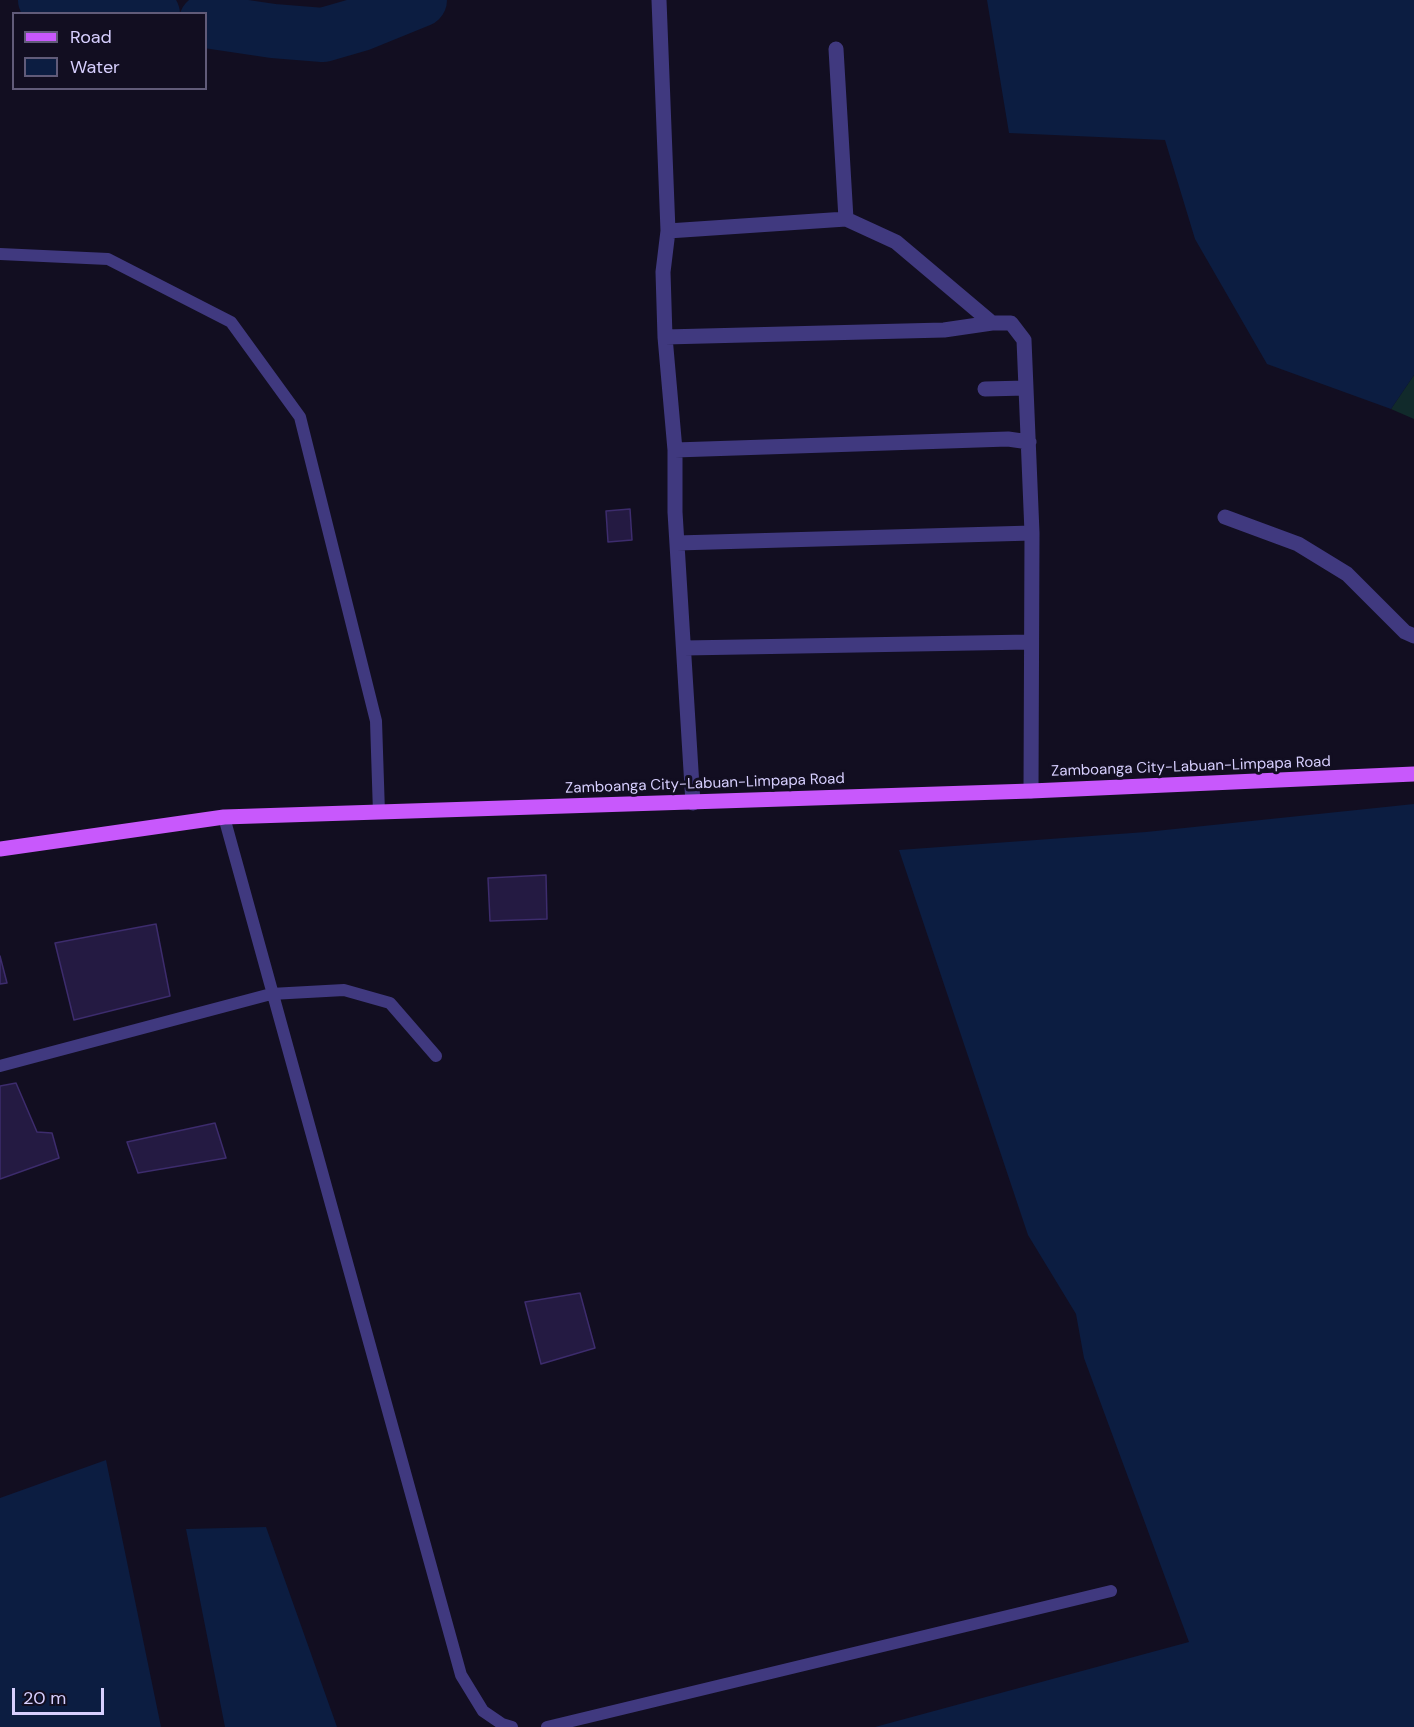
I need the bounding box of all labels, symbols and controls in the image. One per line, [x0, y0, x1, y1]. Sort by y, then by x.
legend [12, 12, 207, 90]
text: Road [70, 25, 112, 49]
text: Water [70, 55, 120, 79]
street label: Zamboanga City-Labuan-Limpapa Road [1051, 753, 1331, 781]
street label: Zamboanga City-Labuan-Limpapa Road [565, 770, 845, 798]
scale bar [15, 1676, 106, 1714]
text: 20 m [23, 1686, 66, 1710]

